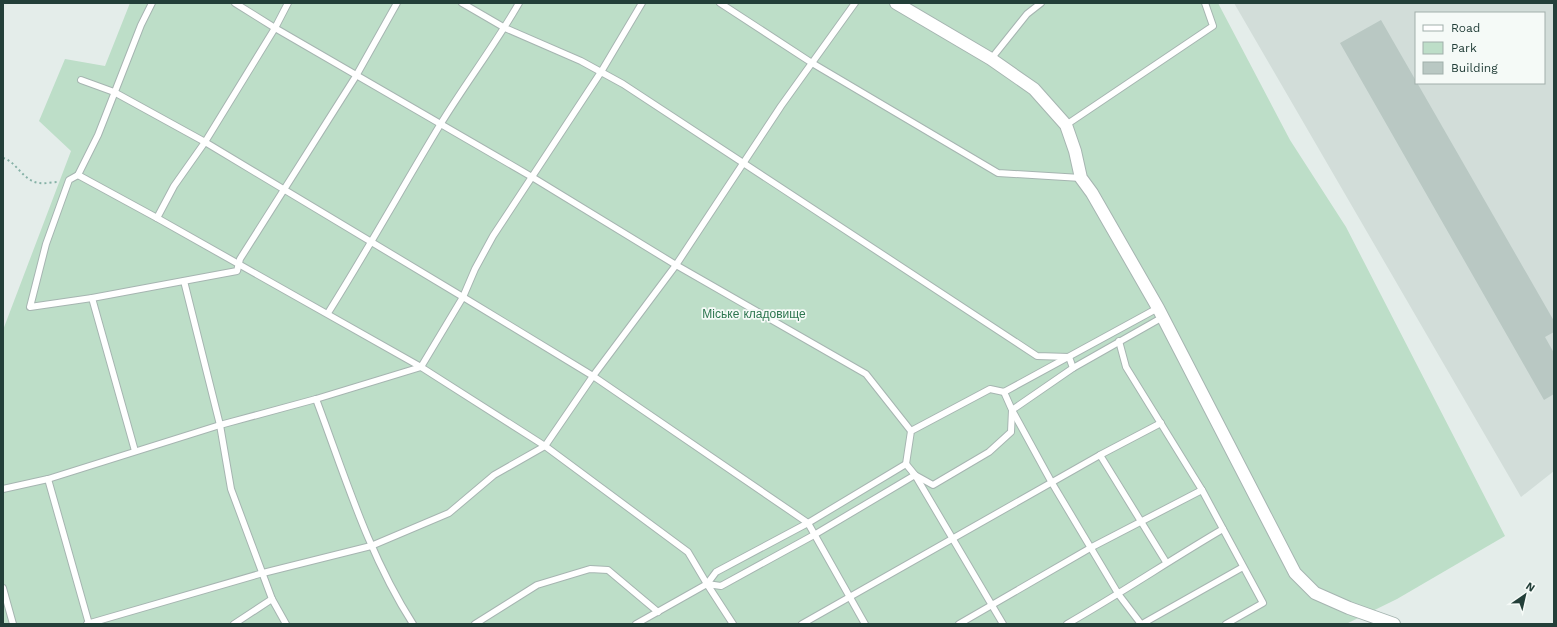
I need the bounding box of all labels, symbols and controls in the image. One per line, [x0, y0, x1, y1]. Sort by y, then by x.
legend [1415, 12, 1545, 84]
text: Road [1451, 21, 1480, 35]
text: Park [1451, 41, 1477, 55]
text: Building [1451, 61, 1498, 75]
park label: Міське кладовище [702, 307, 806, 321]
north arrow [1505, 575, 1545, 615]
text: N [1523, 579, 1537, 595]

